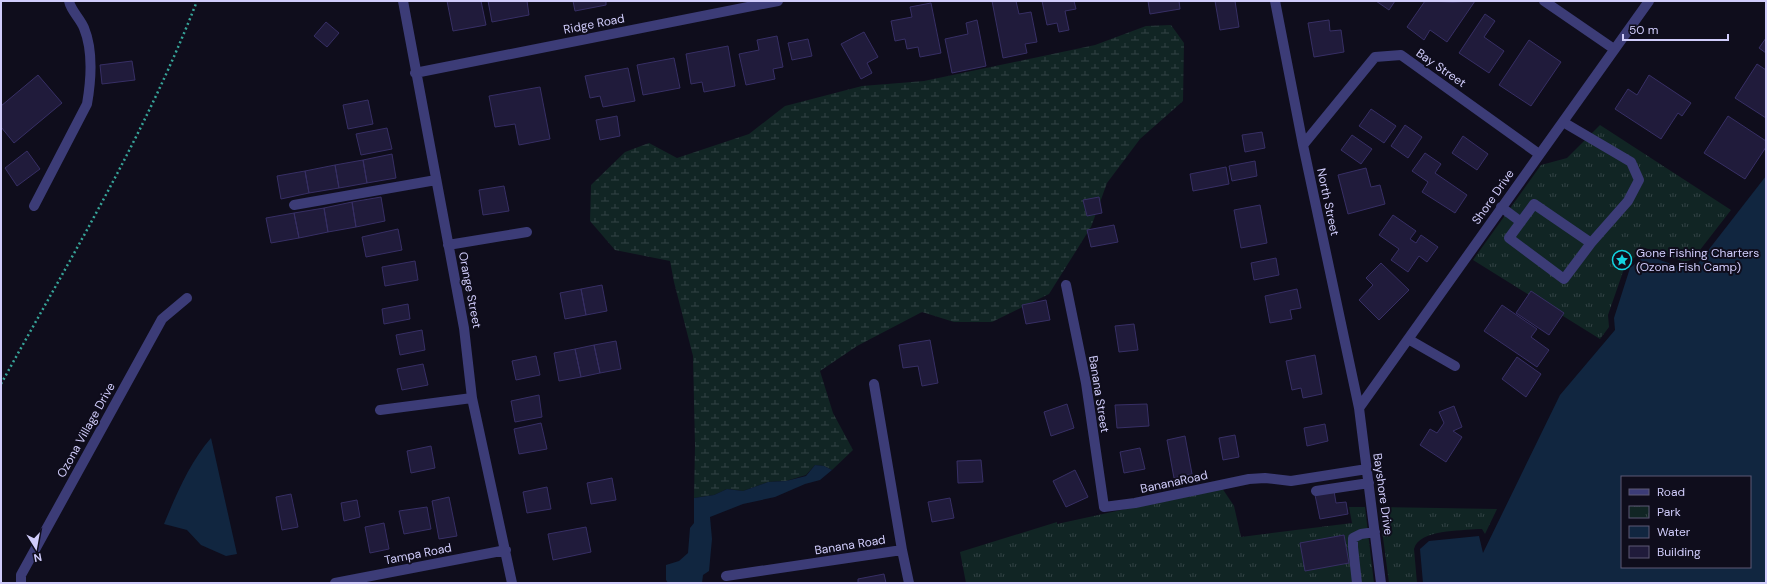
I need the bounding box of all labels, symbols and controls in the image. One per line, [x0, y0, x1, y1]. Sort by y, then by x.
street label: Ridge Road [562, 10, 626, 38]
scale bar [1623, 16, 1728, 42]
text: 50 m [1629, 22, 1658, 38]
street label: Bay Street [1413, 45, 1469, 91]
street label: Shore Drive [1468, 166, 1518, 228]
street label: North Street [1313, 167, 1343, 238]
place label: Gone Fishing Charters (Ozona Fish Camp) [1636, 245, 1759, 275]
place icon: Gone Fishing Charters (Ozona Fish Camp) [1611, 249, 1633, 271]
street label: Orange Street [455, 250, 485, 330]
street label: Banana Street [1085, 354, 1113, 434]
street label: Ozona Village Drive [53, 380, 119, 480]
street label: Bayshore Drive [1369, 452, 1397, 536]
street label: BananaRoad [1139, 467, 1209, 497]
legend [1621, 476, 1751, 568]
text: Road [1657, 484, 1685, 500]
text: Park [1657, 504, 1681, 520]
text: Water [1657, 524, 1691, 540]
north arrow [16, 528, 56, 568]
street label: Banana Road [813, 531, 887, 559]
street label: Tampa Road [383, 540, 453, 568]
text: Building [1657, 544, 1701, 560]
text: N [33, 550, 43, 565]

